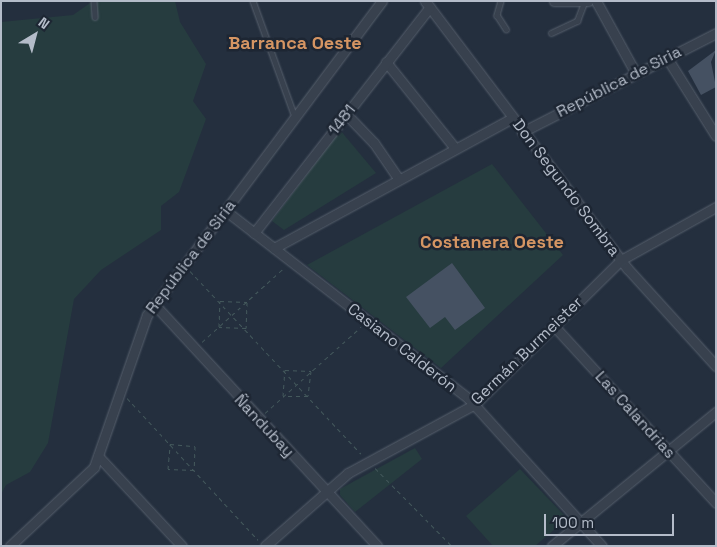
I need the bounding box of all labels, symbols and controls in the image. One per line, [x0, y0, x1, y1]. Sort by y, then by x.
north arrow [10, 10, 60, 60]
text: N [35, 13, 53, 33]
district label: Barranca Oeste [228, 32, 362, 54]
street label: República de Siria [553, 42, 685, 122]
street label: 1481 [324, 101, 360, 139]
street label: Don Segundo Sombra [508, 116, 624, 260]
street label: República de Siria [142, 196, 240, 318]
district label: Costanera Oeste [420, 231, 564, 253]
street label: Germán Burmeister [467, 293, 587, 409]
street label: Casiano Calderón [344, 299, 460, 397]
street label: Las Calandrias [591, 367, 679, 463]
street label: Ñandubay [230, 391, 298, 461]
scale bar [547, 504, 677, 536]
text: 100 m [552, 513, 594, 532]

